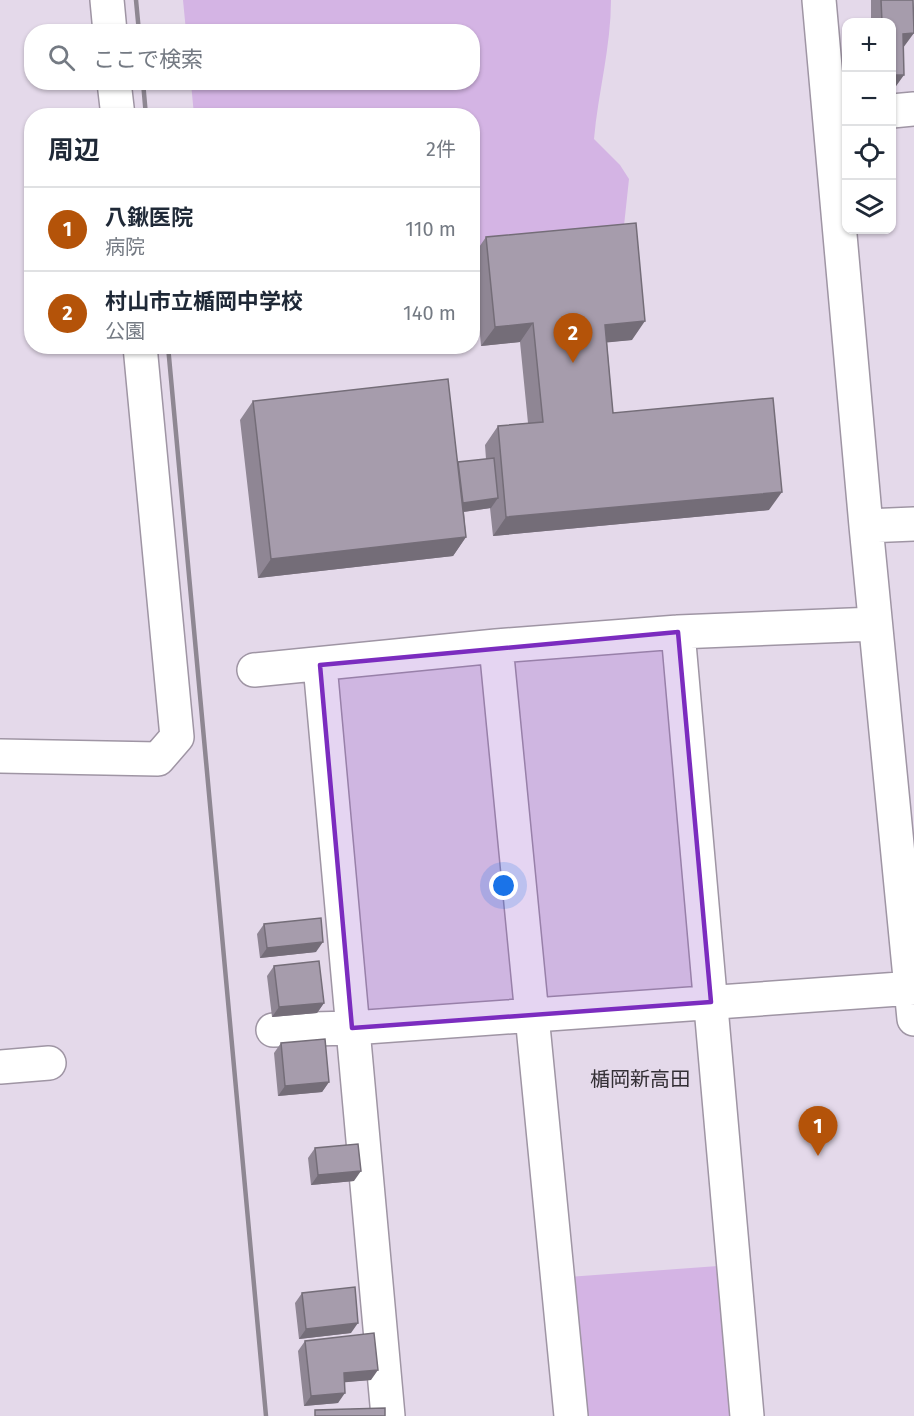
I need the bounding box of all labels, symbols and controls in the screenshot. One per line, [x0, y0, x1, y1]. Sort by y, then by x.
map controls [842, 18, 896, 234]
button: + [842, 18, 896, 72]
search box [24, 24, 480, 90]
icon: search [45, 41, 78, 74]
text: ここで検索 [93, 46, 203, 73]
button: − [842, 72, 896, 126]
button: locate [842, 126, 896, 180]
text: 周辺 [48, 135, 100, 166]
text: 2件 [426, 137, 456, 161]
button: layers [842, 180, 896, 234]
text: 八鍬医院 [105, 204, 193, 231]
text: 1 [63, 217, 72, 241]
text: 110 m [405, 217, 456, 241]
text: 病院 [105, 235, 145, 259]
text: 村山市立楯岡中学校 [105, 288, 303, 315]
text: 2 [62, 301, 73, 325]
text: 140 m [403, 301, 456, 325]
pin: 2 [554, 314, 592, 363]
text: 公園 [105, 319, 145, 343]
your location [489, 871, 518, 900]
district label: 楯岡新高田 [590, 1067, 690, 1091]
pin: 1 [798, 1106, 838, 1156]

